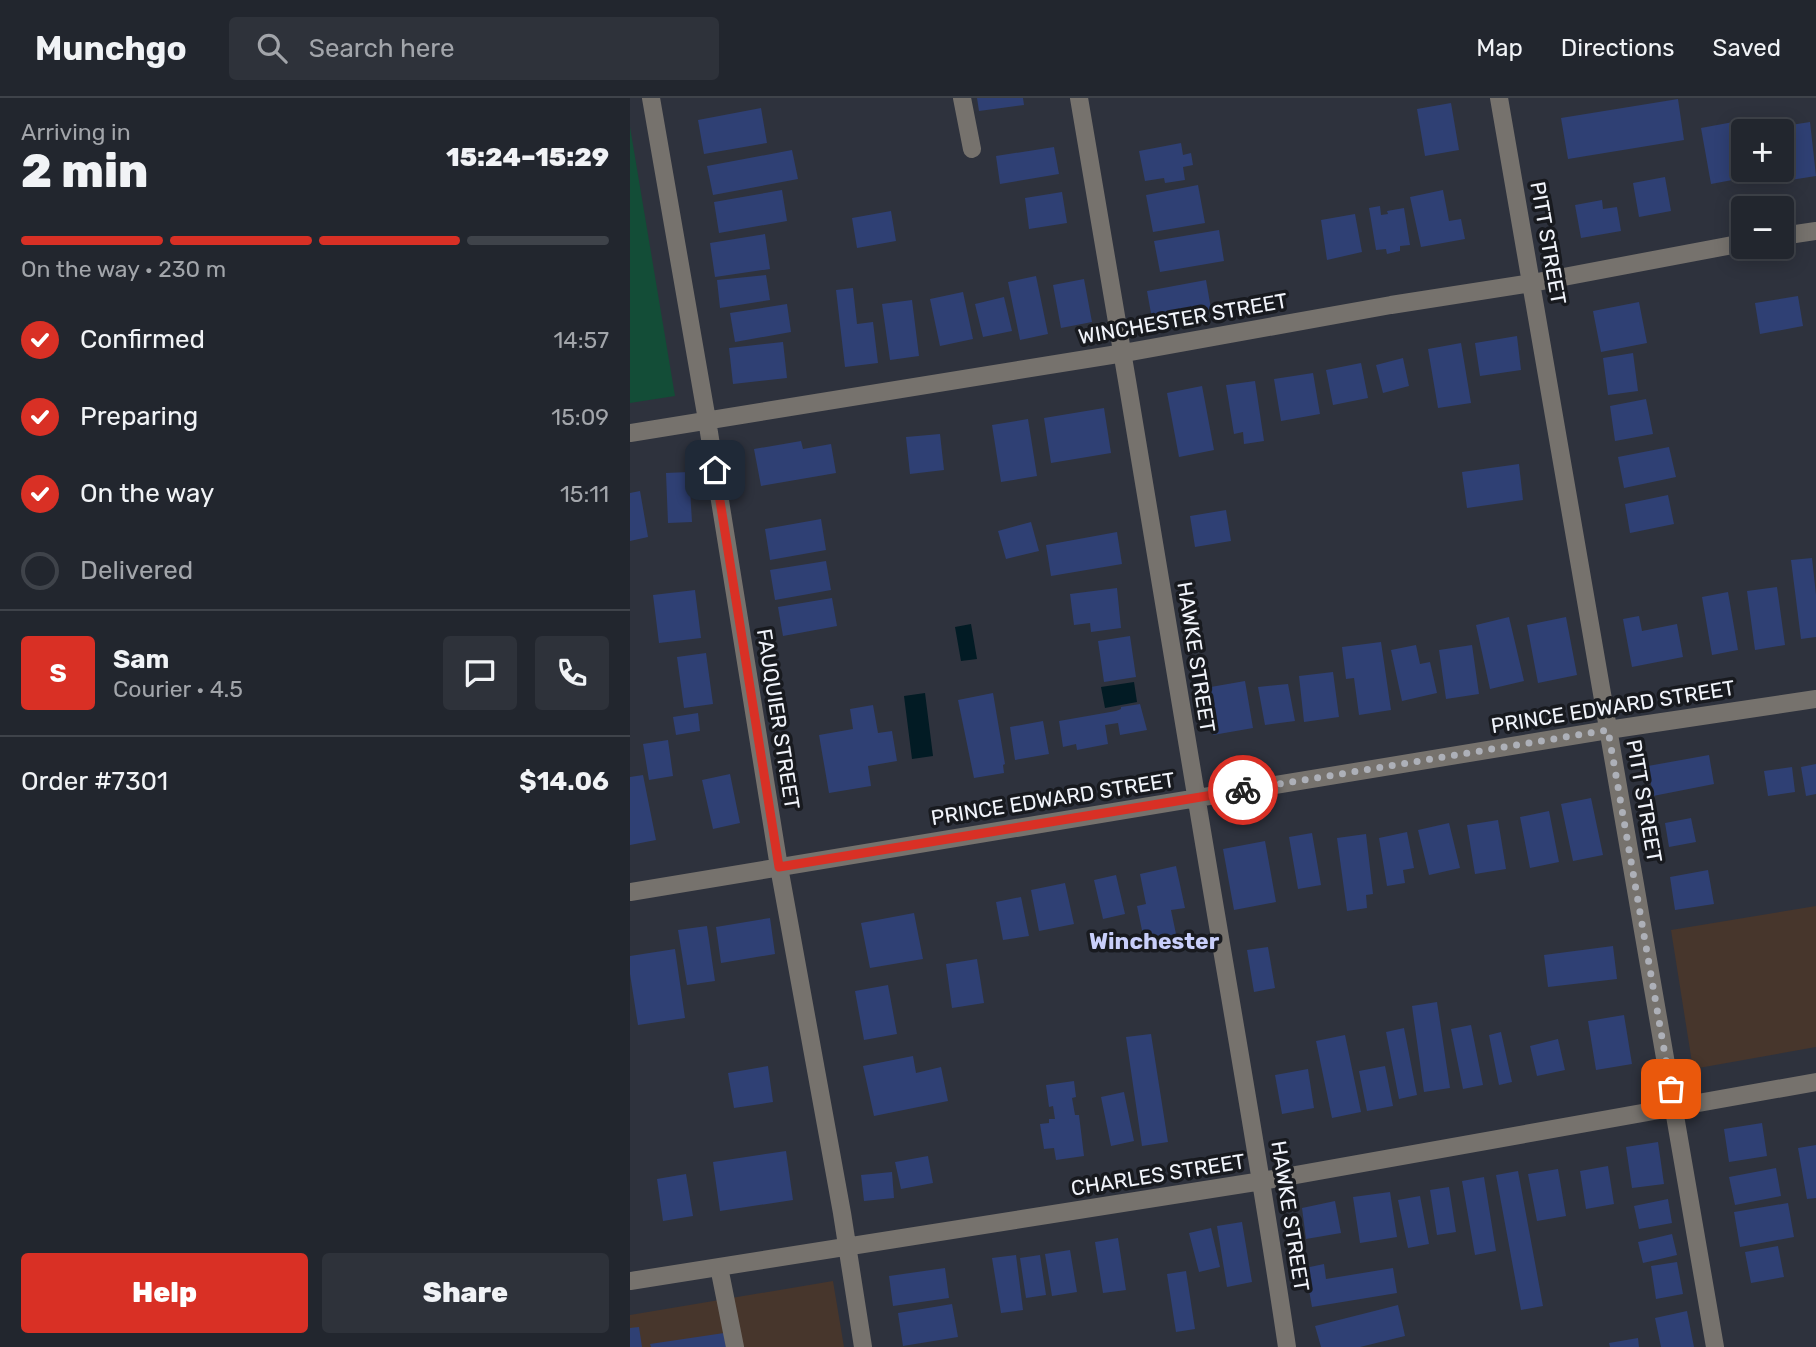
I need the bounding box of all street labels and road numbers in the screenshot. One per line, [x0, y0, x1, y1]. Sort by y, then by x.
street label: PITT STREET [1525, 179, 1572, 306]
street label: WINCHESTER STREET [1076, 288, 1289, 349]
street label: HAWKE STREET [1172, 580, 1221, 734]
street label: FAUQUIER STREET [752, 627, 805, 811]
street label: PRINCE EDWARD STREET [1489, 675, 1737, 738]
street label: PITT STREET [1621, 737, 1668, 864]
street label: PRINCE EDWARD STREET [929, 767, 1177, 830]
street label: HAWKE STREET [1266, 1139, 1315, 1293]
street label: CHARLES STREET [1069, 1148, 1247, 1201]

